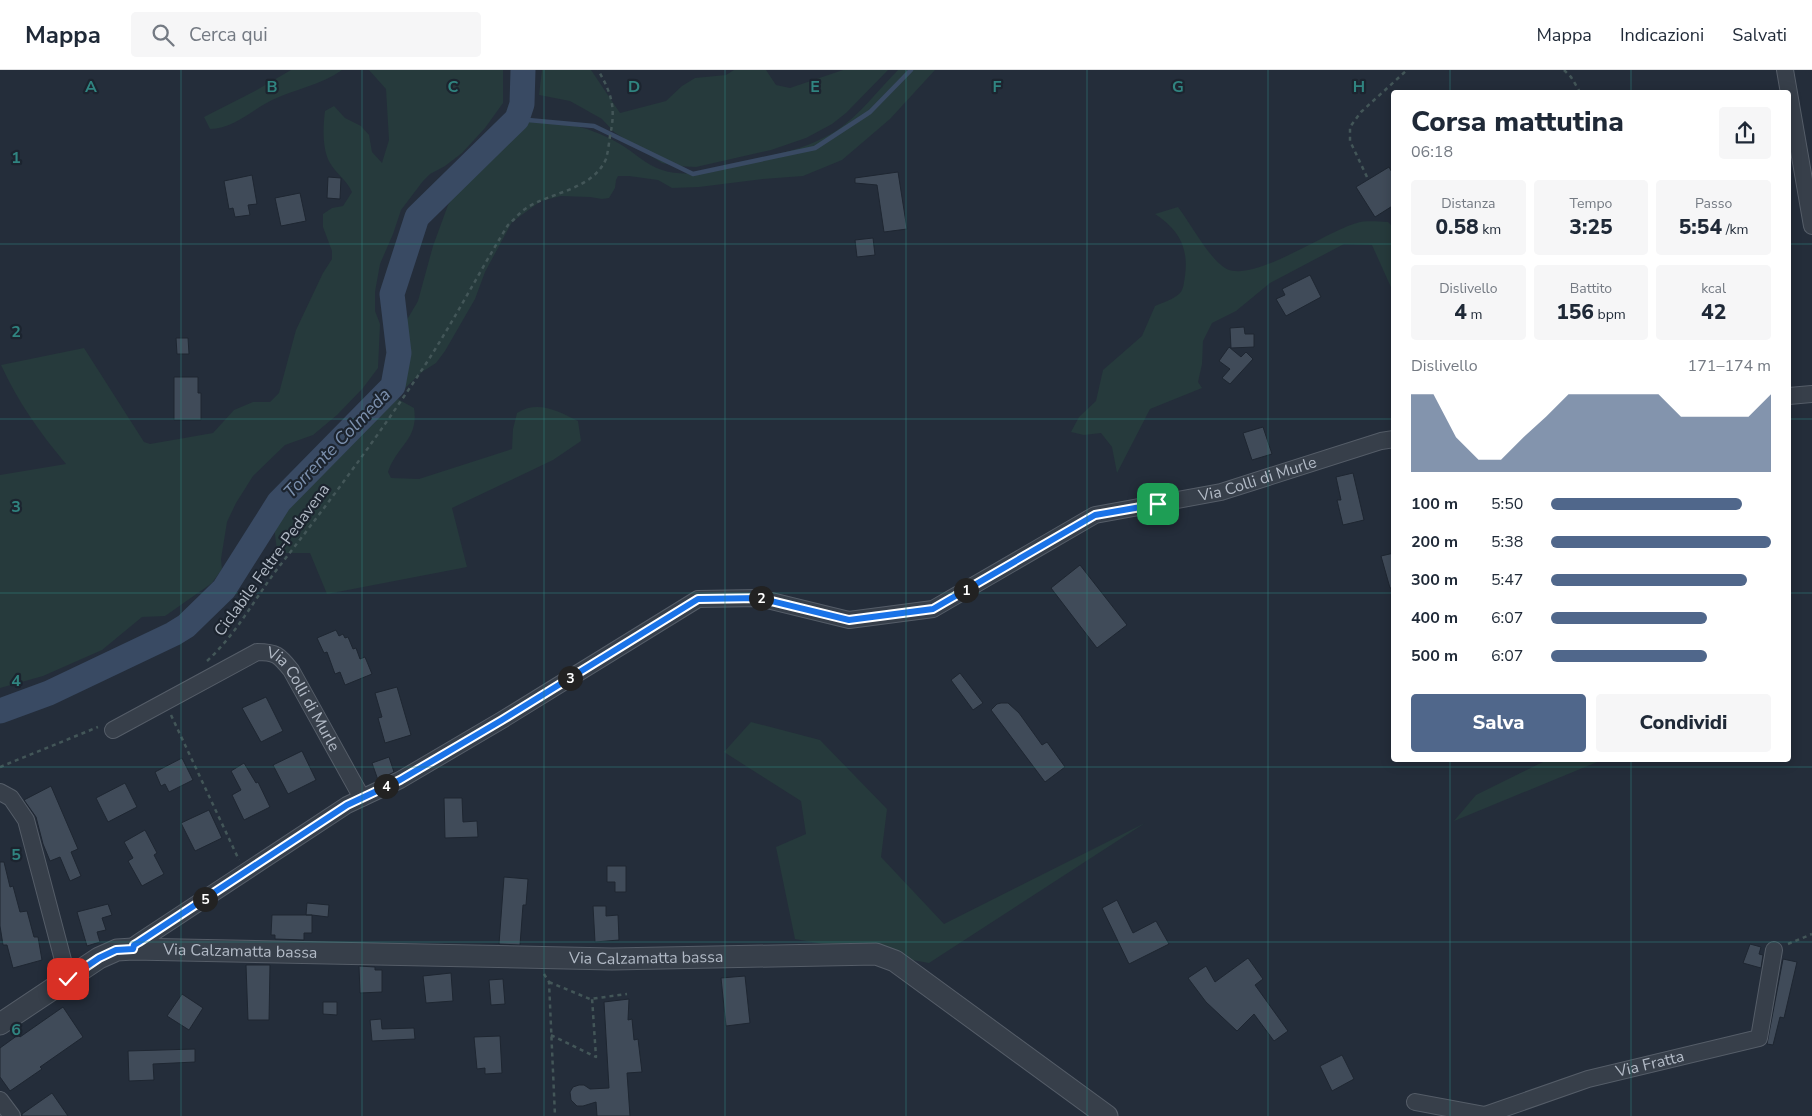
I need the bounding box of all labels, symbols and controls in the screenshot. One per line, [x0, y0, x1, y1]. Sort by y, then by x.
search box [131, 12, 481, 57]
text: Mappa [25, 19, 101, 51]
icon: search [149, 21, 177, 49]
text: Cerca qui [189, 22, 268, 48]
text: Mappa [1536, 23, 1592, 47]
text: Indicazioni [1620, 23, 1704, 47]
text: Salvati [1732, 23, 1787, 47]
text: A [85, 76, 97, 98]
text: B [266, 76, 278, 98]
text: C [448, 76, 459, 98]
text: D [628, 76, 640, 98]
text: E [810, 76, 820, 98]
text: F [993, 76, 1002, 98]
text: G [1172, 76, 1184, 98]
text: H [1353, 76, 1365, 98]
text: Corsa mattutina [1411, 103, 1624, 141]
button: share [1719, 107, 1771, 159]
text: 06:18 [1411, 141, 1453, 163]
text: 1 [11, 147, 21, 169]
text: Distanza [1441, 194, 1496, 213]
text: Tempo [1570, 194, 1612, 213]
text: Passo [1695, 194, 1732, 213]
text: 0.58 [1435, 213, 1479, 241]
text: 3:25 [1569, 213, 1613, 241]
text: 5:54 [1679, 213, 1722, 241]
text: km [1479, 220, 1501, 239]
text: /km [1722, 220, 1749, 239]
text: Dislivello [1439, 279, 1497, 298]
text: Battito [1570, 279, 1612, 298]
text: kcal [1701, 279, 1726, 298]
text: 4 [1454, 298, 1467, 326]
text: 156 [1556, 298, 1594, 326]
text: 42 [1701, 298, 1726, 326]
text: m [1467, 305, 1482, 324]
text: bpm [1594, 305, 1626, 324]
text: 2 [11, 321, 21, 343]
text: Dislivello [1411, 355, 1478, 377]
text: 171–174 m [1688, 355, 1771, 377]
water label: Torrente Colmeda [278, 383, 396, 503]
street label: Via Colli di Murle [1196, 451, 1319, 507]
street label: Ciclabile Feltre-Pedavena [209, 479, 335, 641]
pin [1137, 483, 1179, 525]
icon: arrive [1144, 490, 1172, 518]
text: 100 m [1411, 493, 1458, 515]
text: 5:50 [1491, 493, 1523, 515]
text: 3 [11, 496, 21, 518]
text: 200 m [1411, 531, 1458, 553]
text: 5:38 [1491, 531, 1523, 553]
text: 300 m [1411, 569, 1458, 591]
text: 5:47 [1491, 569, 1523, 591]
pin: 1 [954, 578, 978, 602]
text: 1 [962, 581, 971, 600]
pin: 2 [748, 586, 774, 610]
text: 2 [757, 589, 766, 608]
text: 400 m [1411, 607, 1458, 629]
text: 6:07 [1491, 607, 1523, 629]
street label: Via Colli di Murle [263, 641, 345, 756]
text: 500 m [1411, 645, 1458, 667]
text: 6:07 [1491, 645, 1523, 667]
pin: 3 [558, 666, 582, 690]
text: 3 [566, 669, 575, 688]
text: 4 [11, 670, 21, 692]
button: Salva [1411, 694, 1586, 752]
button: Condividi [1596, 694, 1771, 752]
pin: 4 [374, 774, 398, 798]
text: 4 [382, 777, 391, 796]
text: 5 [11, 844, 21, 866]
pin: 5 [192, 886, 218, 912]
text: 5 [201, 890, 210, 909]
street label: Via Calzamatta bassa [162, 939, 318, 964]
street label: Via Calzamatta bassa [568, 946, 724, 970]
pin [47, 958, 89, 1000]
icon: check [54, 965, 82, 993]
text: 6 [11, 1019, 21, 1041]
street label: Via Fratta [1613, 1045, 1686, 1083]

